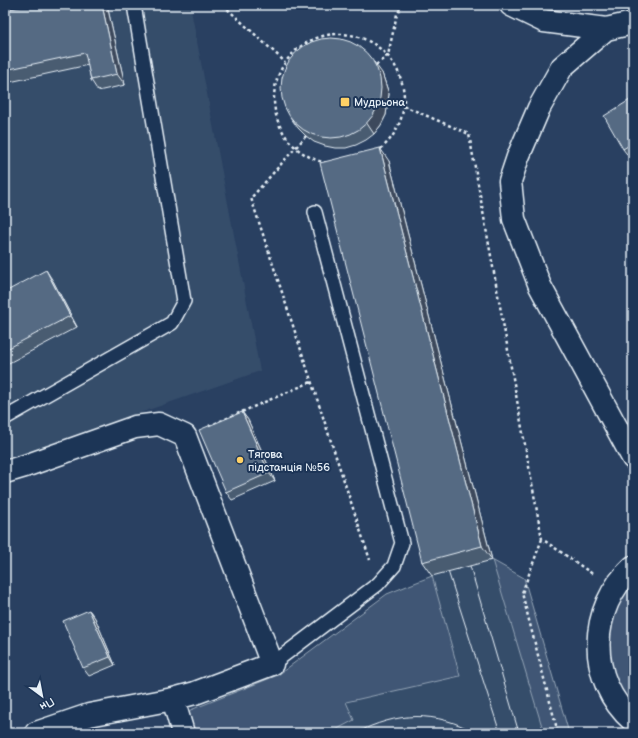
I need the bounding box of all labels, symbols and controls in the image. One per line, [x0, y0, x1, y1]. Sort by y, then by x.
marker: Мудрьона [339, 96, 351, 108]
place label: Мудрьона [354, 96, 406, 109]
place label: Тягова підстанція №56 [248, 448, 330, 474]
marker: Тягова підстанція №56 [235, 455, 245, 465]
north arrow [22, 676, 62, 716]
text: Пн [37, 695, 57, 713]

